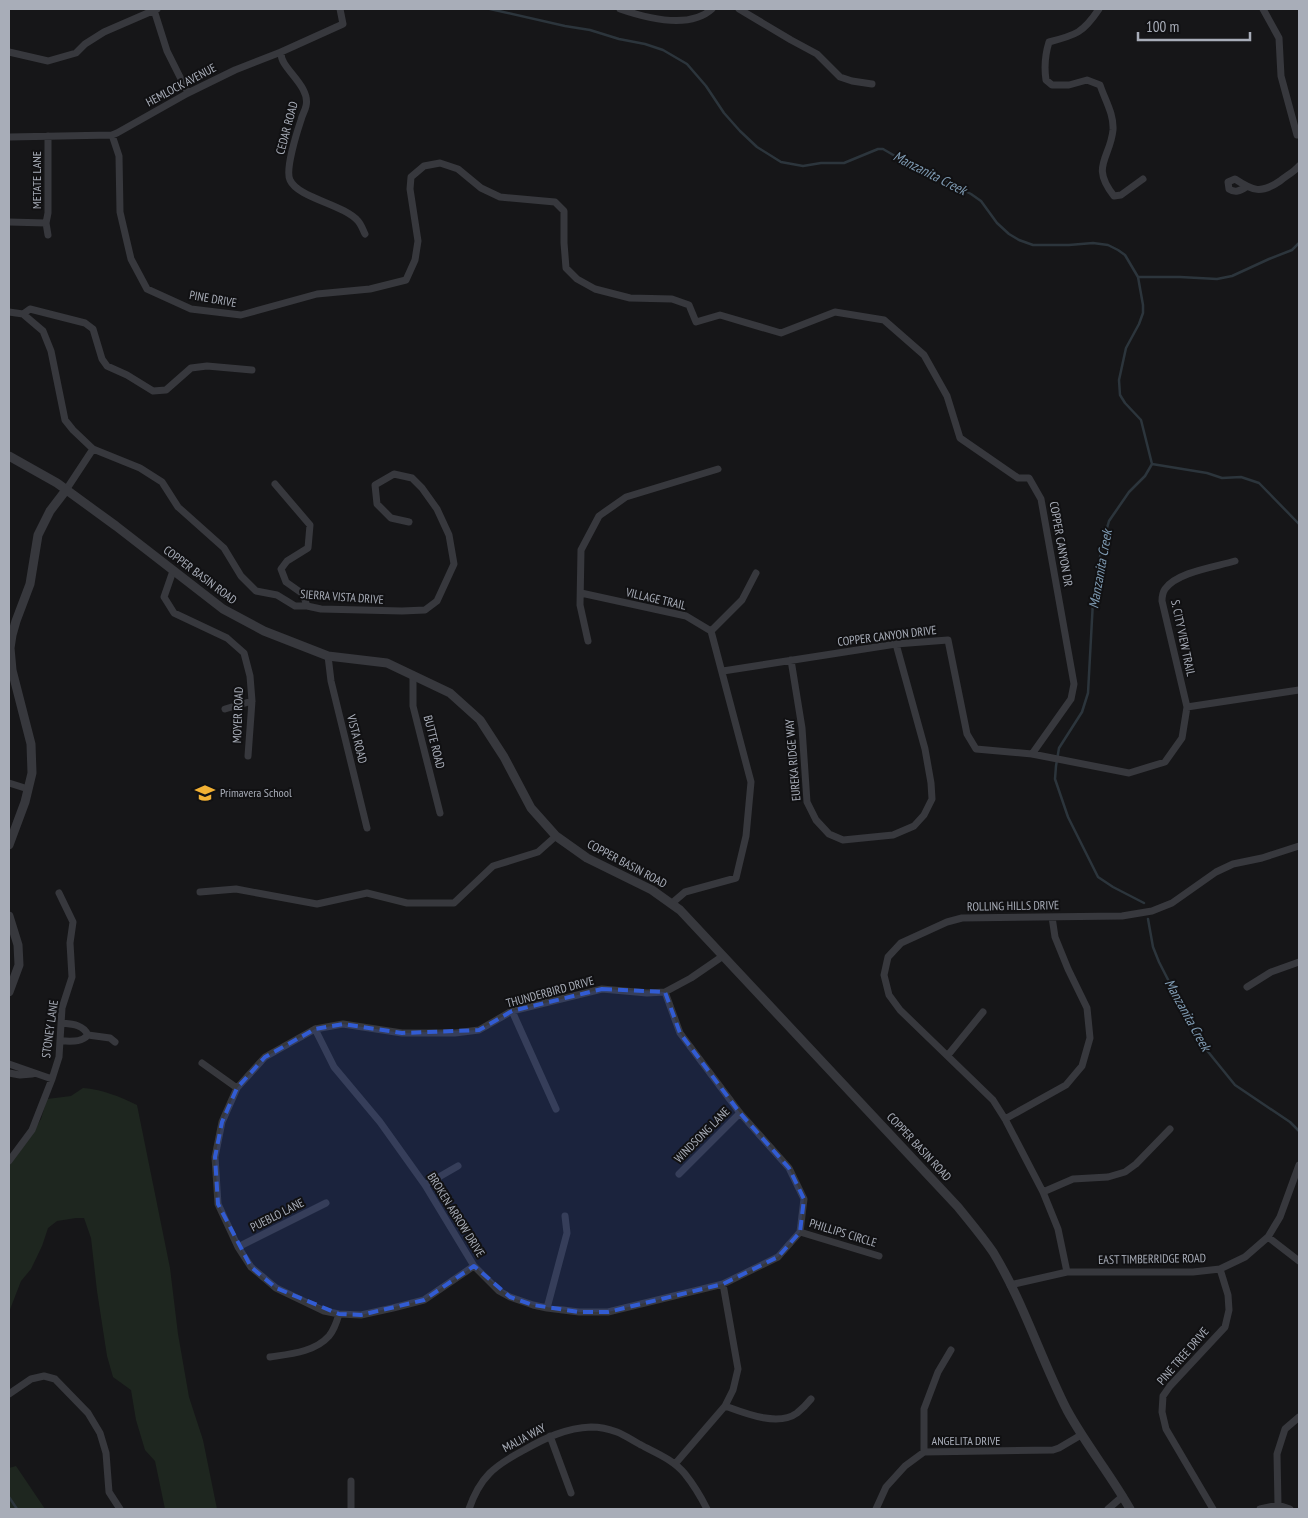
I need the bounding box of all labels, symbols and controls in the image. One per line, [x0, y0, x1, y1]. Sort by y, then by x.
scale bar [1138, 10, 1250, 42]
text: 100 m [1146, 17, 1179, 36]
street label: HEMLOCK AVENUE [143, 60, 218, 109]
street label: CEDAR ROAD [272, 100, 301, 156]
water label: Manzanita Creek [890, 147, 971, 200]
street label: METATE LANE [29, 151, 44, 209]
street label: PINE DRIVE [188, 287, 238, 310]
street label: COPPER CANYON DR [1047, 500, 1076, 588]
water label: Manzanita Creek [1084, 527, 1116, 610]
street label: COPPER BASIN ROAD [161, 542, 240, 607]
street label: VILLAGE TRAIL [624, 584, 688, 613]
street label: SIERRA VISTA DRIVE [300, 586, 384, 607]
street label: S. CITY VIEW TRAIL [1168, 598, 1199, 678]
street label: COPPER CANYON DRIVE [837, 622, 937, 649]
street label: MOYER ROAD [229, 686, 246, 743]
street label: VISTA ROAD [344, 712, 371, 765]
street label: BUTTE ROAD [421, 714, 448, 770]
street label: EUREKA RIDGE WAY [781, 718, 804, 802]
school or university icon: Primavera School [194, 782, 216, 804]
place label: Primavera School [220, 785, 292, 800]
street label: COPPER BASIN ROAD [585, 836, 670, 891]
street label: ROLLING HILLS DRIVE [967, 897, 1059, 914]
street label: THUNDERBIRD DRIVE [504, 973, 595, 1010]
water label: Manzanita Creek [1161, 976, 1216, 1056]
street label: STONEY LANE [38, 999, 61, 1059]
street label: WINDSONG LANE [671, 1104, 733, 1166]
street label: COPPER BASIN ROAD [884, 1109, 955, 1184]
street label: BROKEN ARROW DRIVE [424, 1170, 488, 1260]
street label: PUEBLO LANE [247, 1195, 306, 1234]
street label: PHILLIPS CIRCLE [808, 1215, 879, 1250]
street label: EAST TIMBERRIDGE ROAD [1098, 1250, 1206, 1267]
street label: PINE TREE DRIVE [1153, 1324, 1212, 1388]
street label: MALIA WAY [500, 1420, 548, 1455]
street label: ANGELITA DRIVE [931, 1433, 1001, 1448]

